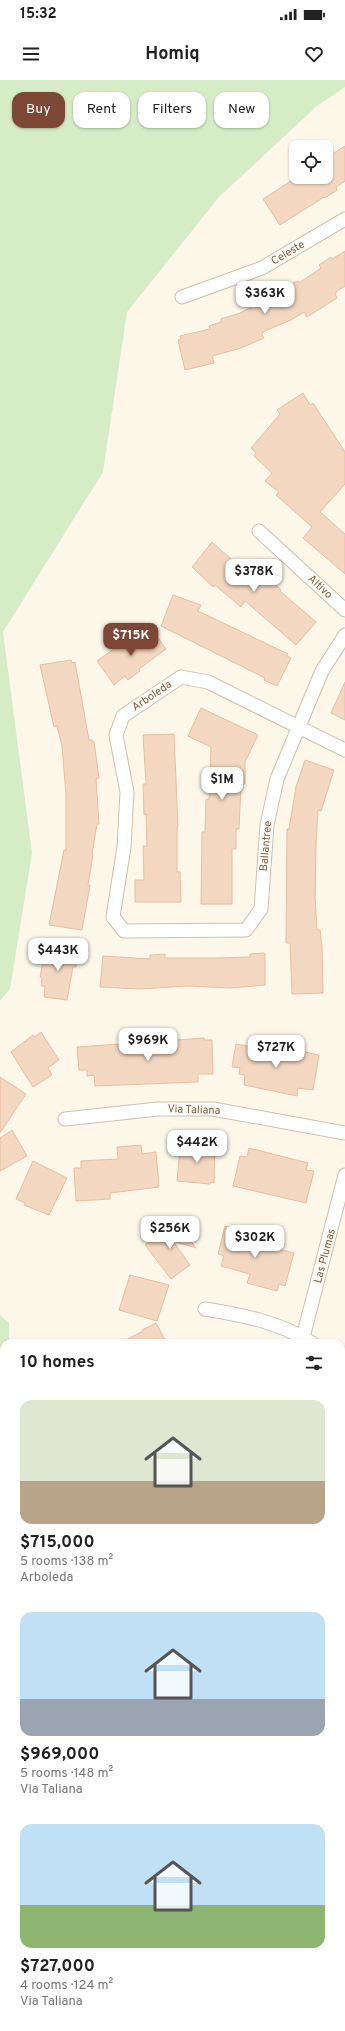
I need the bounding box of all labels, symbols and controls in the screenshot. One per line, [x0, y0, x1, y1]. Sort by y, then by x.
text: 15:32 [20, 5, 57, 24]
icon: menu [20, 43, 42, 65]
text: Homiq [145, 43, 200, 66]
icon: heart [303, 43, 325, 65]
chip: Buy [12, 92, 65, 128]
chip: Rent [73, 92, 130, 128]
chip: Filters [138, 92, 206, 128]
chip: New [214, 92, 269, 128]
map controls [289, 140, 333, 184]
button: locate [289, 140, 333, 184]
street label: Celeste [269, 237, 307, 268]
pin: $363K [237, 281, 293, 315]
text: $363K [245, 286, 285, 302]
pin: $378K [226, 559, 282, 593]
text: $378K [234, 564, 274, 580]
street label: Altivo [305, 572, 335, 602]
pin: $715K [103, 623, 159, 657]
text: $715K [112, 628, 150, 644]
street label: Arboleda [129, 677, 175, 714]
pin: $1M [203, 767, 241, 801]
text: $1M [210, 772, 234, 788]
street label: Ballantree [257, 820, 275, 872]
pin: $443K [30, 938, 86, 972]
text: $443K [37, 943, 79, 959]
pin: $969K [120, 1028, 176, 1062]
text: $969K [127, 1033, 169, 1049]
pin: $727K [248, 1035, 304, 1069]
text: $727K [257, 1040, 295, 1056]
street label: Via Taliana [167, 1102, 221, 1118]
pin: $442K [169, 1130, 225, 1164]
text: $442K [176, 1135, 218, 1151]
pin: $256K [142, 1216, 198, 1250]
text: $256K [150, 1221, 190, 1237]
pin: $302K [227, 1225, 283, 1259]
street label: Las Plumas [311, 1227, 339, 1285]
text: $302K [234, 1230, 276, 1246]
text: 10 homes [20, 1352, 95, 1374]
icon: filters [303, 1352, 325, 1374]
icon: home [137, 1426, 209, 1498]
text: $715,000 [20, 1532, 95, 1554]
text: 5 rooms · 138 m² [20, 1554, 113, 1570]
text: Arboleda [20, 1570, 73, 1586]
icon: home [137, 1638, 209, 1710]
text: $969,000 [20, 1744, 100, 1766]
text: 5 rooms · 148 m² [20, 1766, 113, 1782]
text: Via Taliana [20, 1782, 83, 1798]
icon: home [137, 1850, 209, 1922]
text: $727,000 [20, 1956, 95, 1978]
text: 4 rooms · 124 m² [20, 1978, 113, 1994]
text: Via Taliana [20, 1994, 83, 2010]

